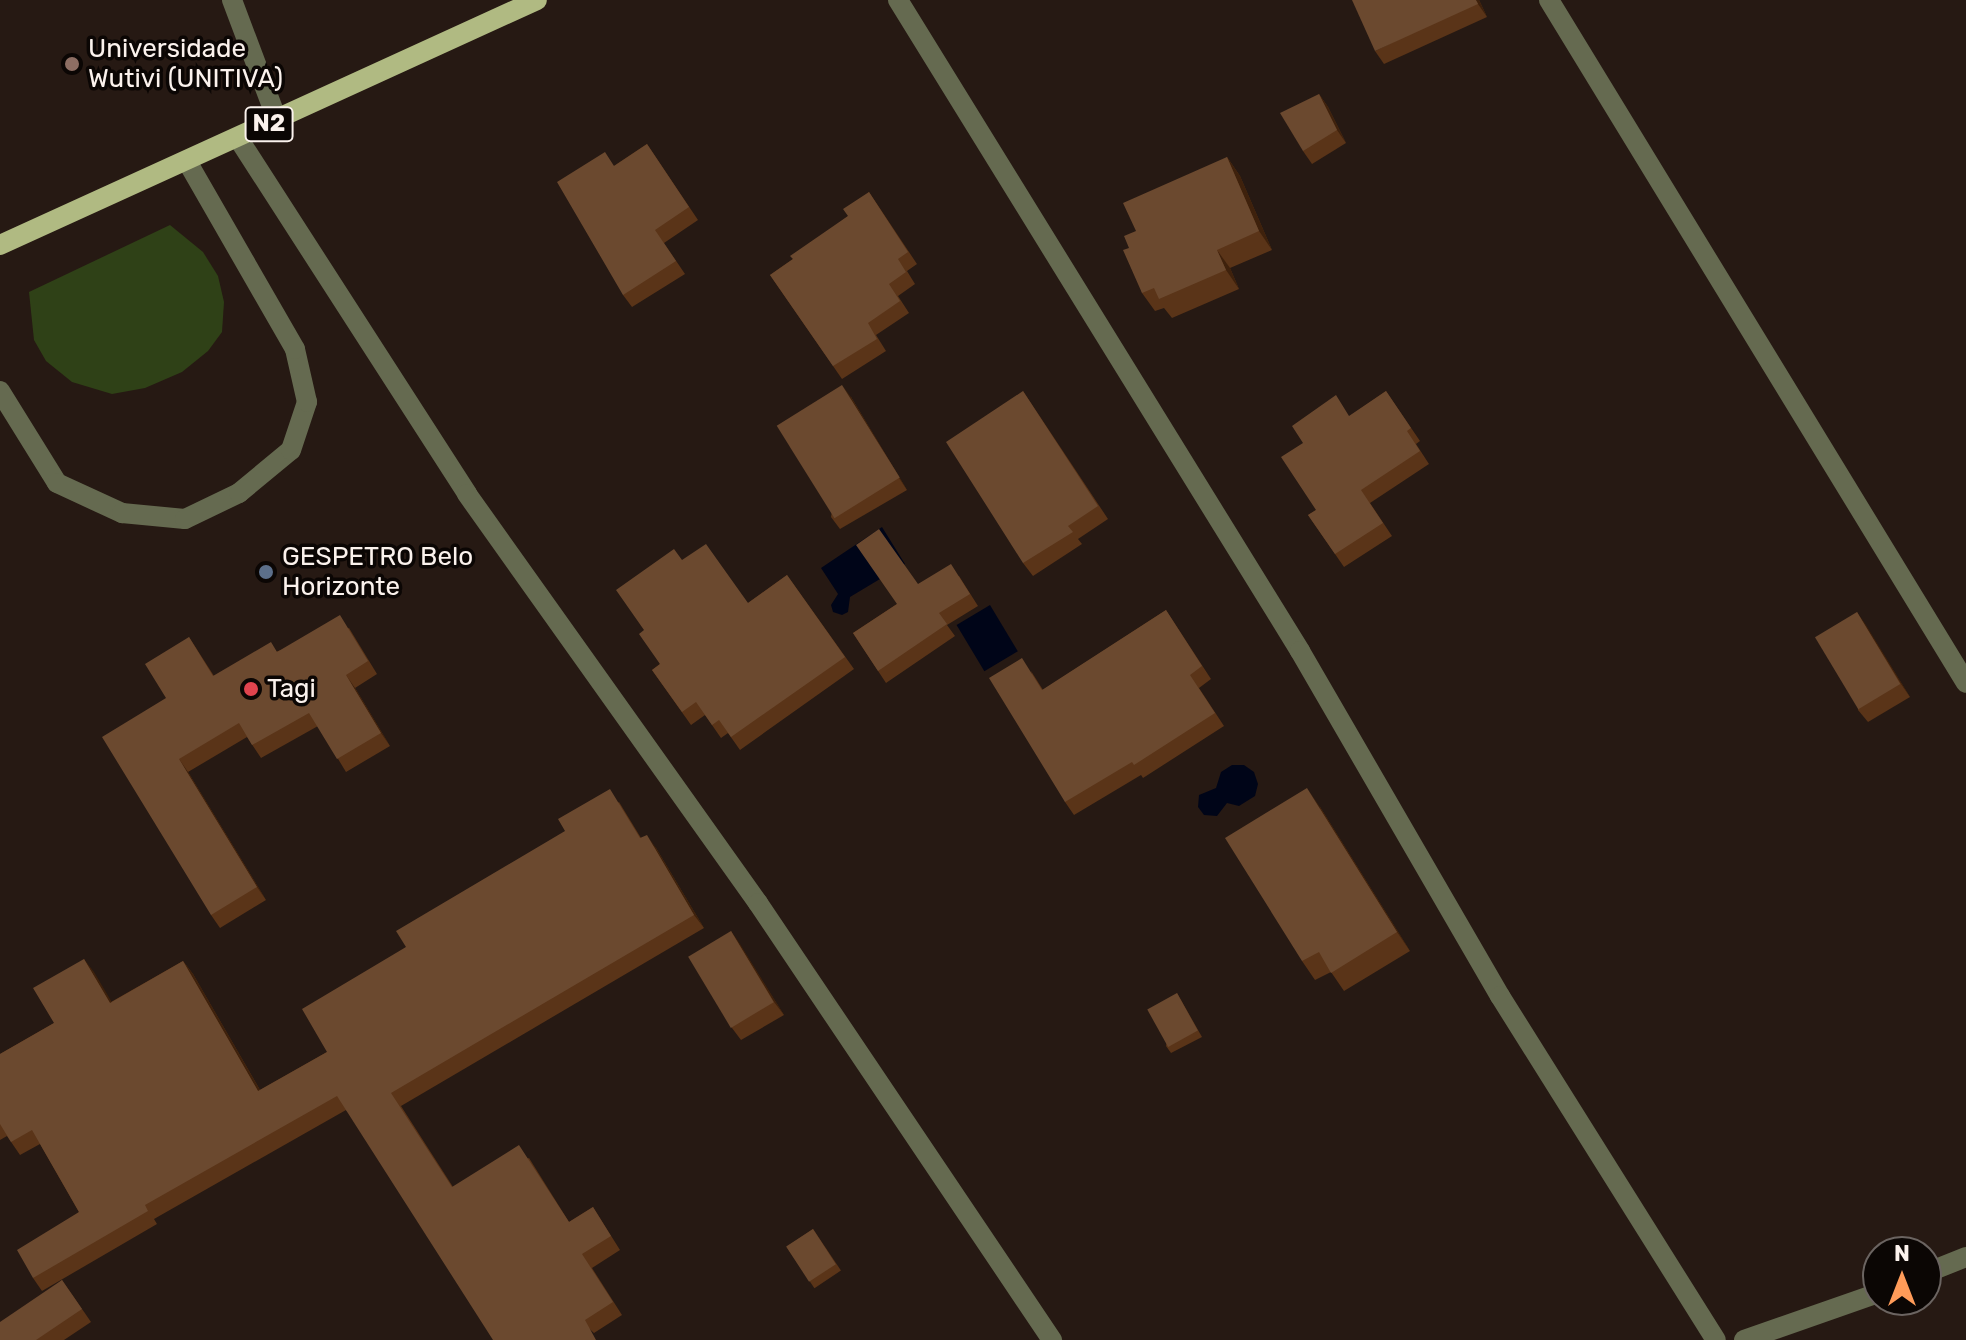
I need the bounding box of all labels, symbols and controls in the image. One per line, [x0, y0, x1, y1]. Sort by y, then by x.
place label: Universidade Wutivi (UNITIVA) [88, 33, 283, 94]
marker: Universidade Wutivi (UNITIVA) [63, 55, 81, 73]
road number: N2 [243, 104, 295, 144]
place label: GESPETRO Belo Horizonte [282, 541, 473, 602]
marker: GESPETRO Belo Horizonte [257, 563, 275, 581]
place label: Tagi [267, 673, 316, 705]
marker: Tagi [242, 680, 260, 698]
north arrow [1862, 1236, 1942, 1316]
text: N [1894, 1240, 1910, 1267]

